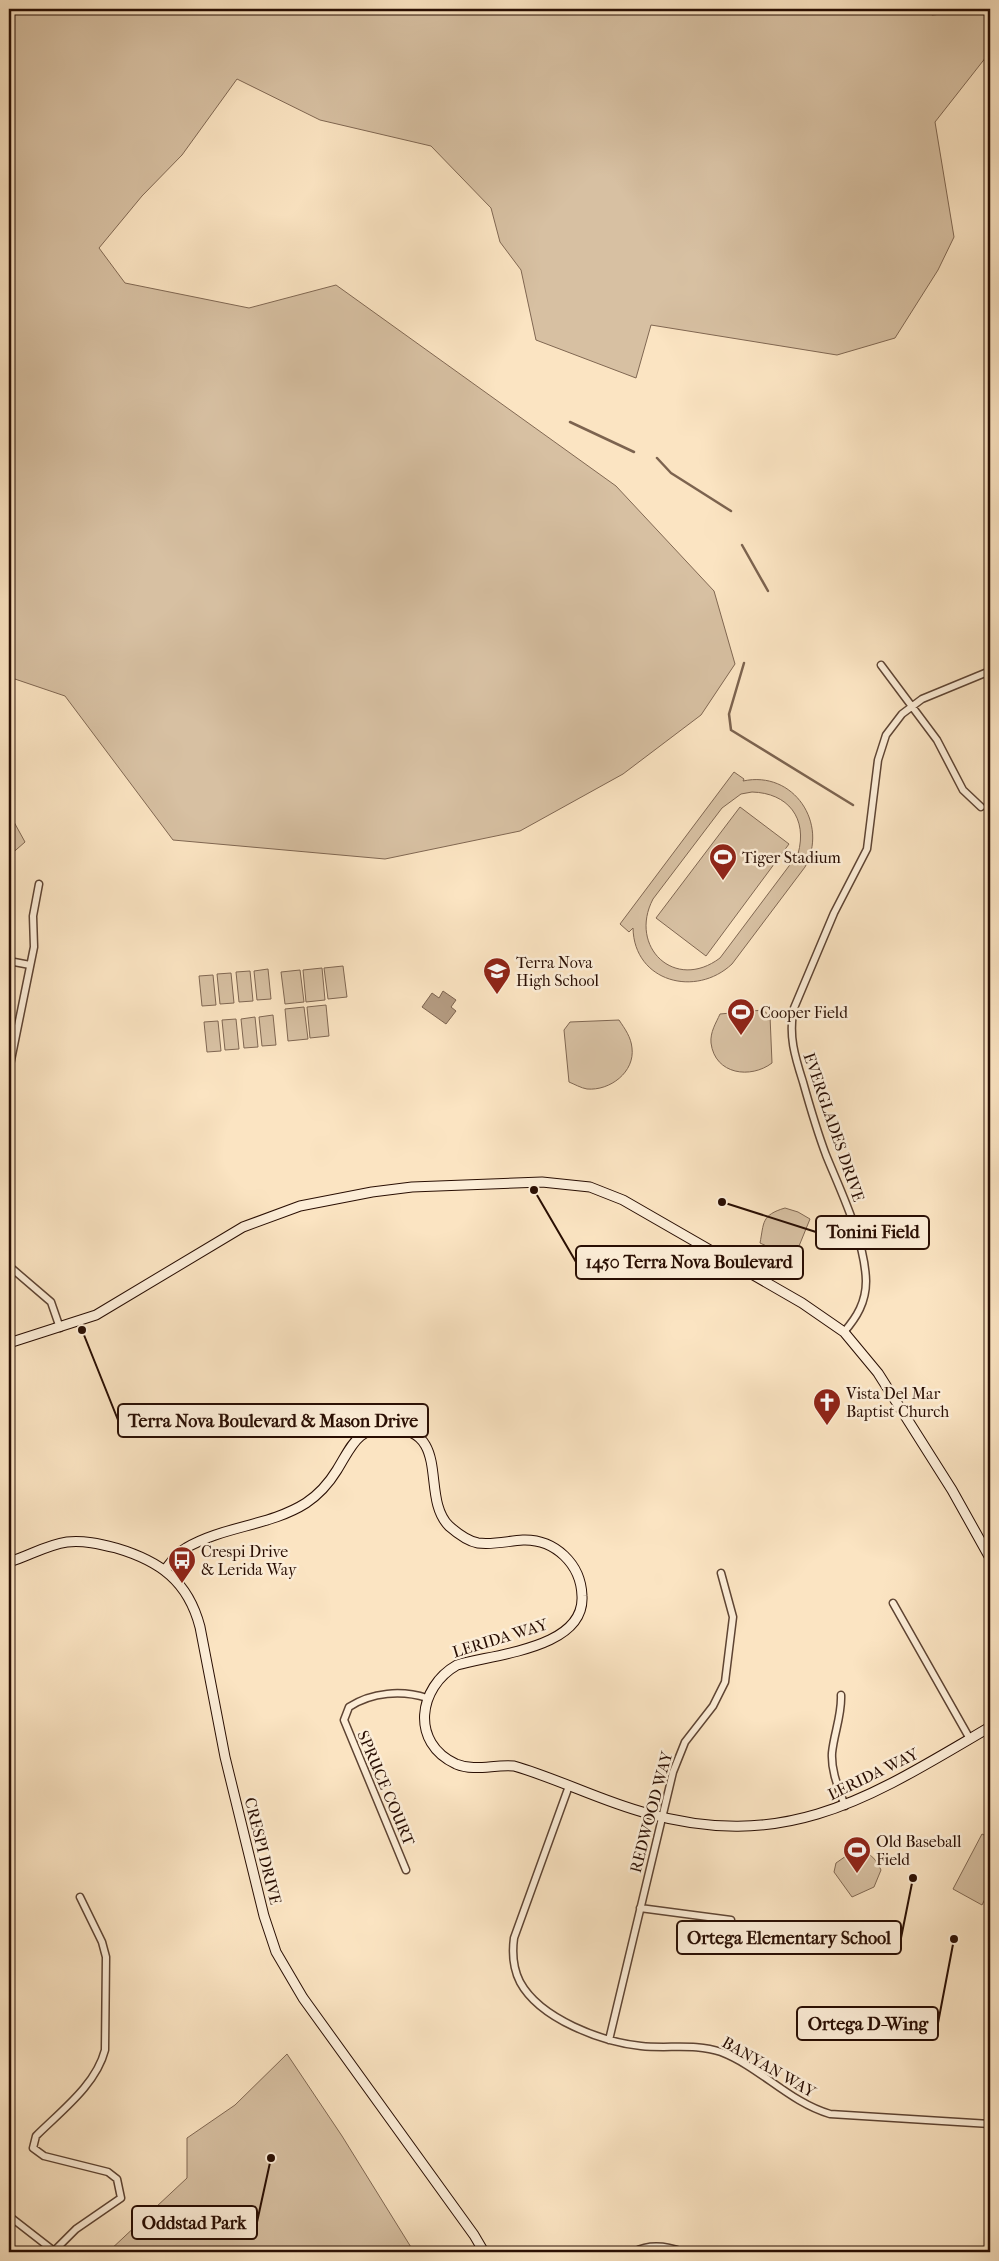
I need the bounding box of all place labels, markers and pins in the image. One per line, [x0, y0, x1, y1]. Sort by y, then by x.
sports icon: Tiger Stadium [708, 842, 738, 881]
place label: Tiger Stadium [742, 848, 842, 867]
place label: Terra Nova High School [516, 953, 600, 990]
school or university icon: Terra Nova High School [482, 956, 512, 995]
sports icon: Cooper Field [726, 997, 756, 1036]
place label: Cooper Field [760, 1003, 848, 1022]
callout: Tonini Field [816, 1216, 929, 1249]
callout: 1450 Terra Nova Boulevard [576, 1246, 803, 1279]
place label: Vista Del Mar Baptist Church [845, 1384, 949, 1421]
church icon: Vista Del Mar Baptist Church [812, 1387, 842, 1426]
callout: Terra Nova Boulevard & Mason Drive [118, 1404, 428, 1437]
place label: Crespi Drive & Lerida Way [201, 1542, 297, 1579]
bus stop icon: Crespi Drive & Lerida Way [167, 1545, 197, 1584]
place label: Old Baseball Field [876, 1832, 962, 1869]
sports icon: Old Baseball Field [842, 1835, 872, 1874]
callout: Ortega Elementary School [677, 1921, 901, 1954]
callout: Ortega D-Wing [797, 2007, 938, 2040]
callout: Oddstad Park [132, 2206, 257, 2239]

